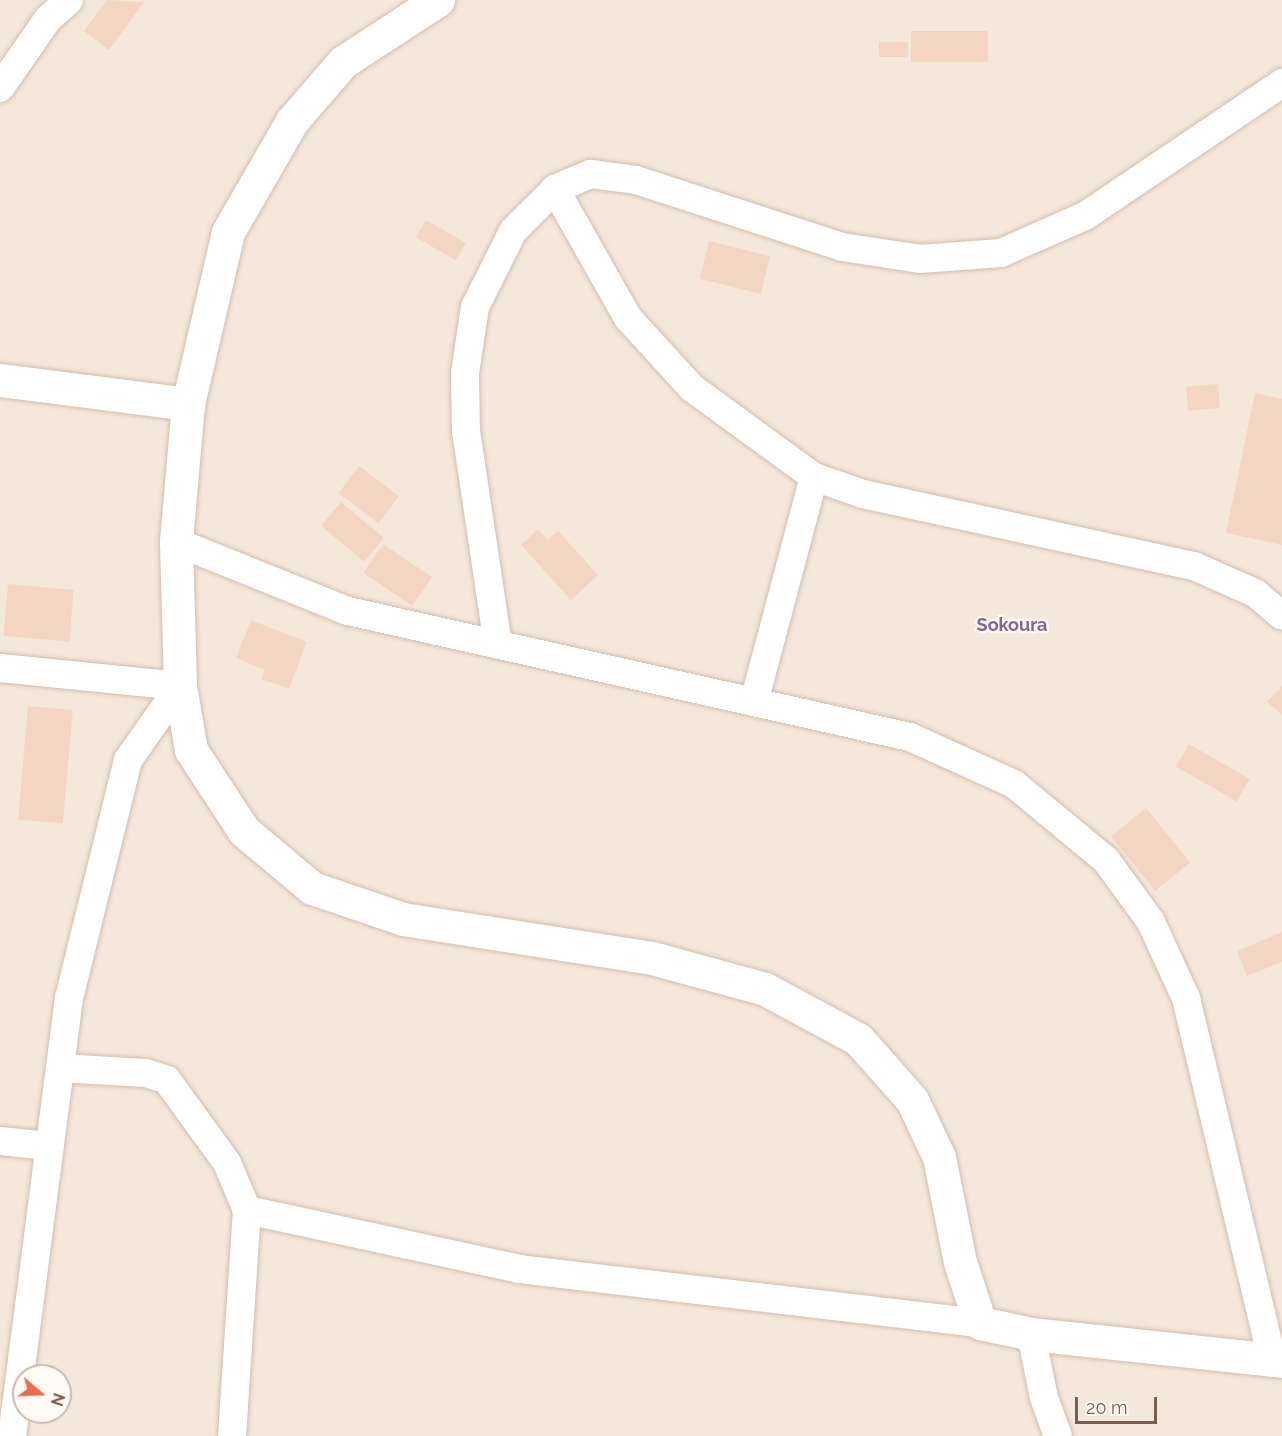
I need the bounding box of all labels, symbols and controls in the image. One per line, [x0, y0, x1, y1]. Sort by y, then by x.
district label: Sokoura [977, 614, 1047, 636]
north arrow [12, 1364, 72, 1424]
scale bar [1078, 1385, 1160, 1423]
text: N [47, 1391, 69, 1408]
text: 20 m [1086, 1397, 1128, 1418]

